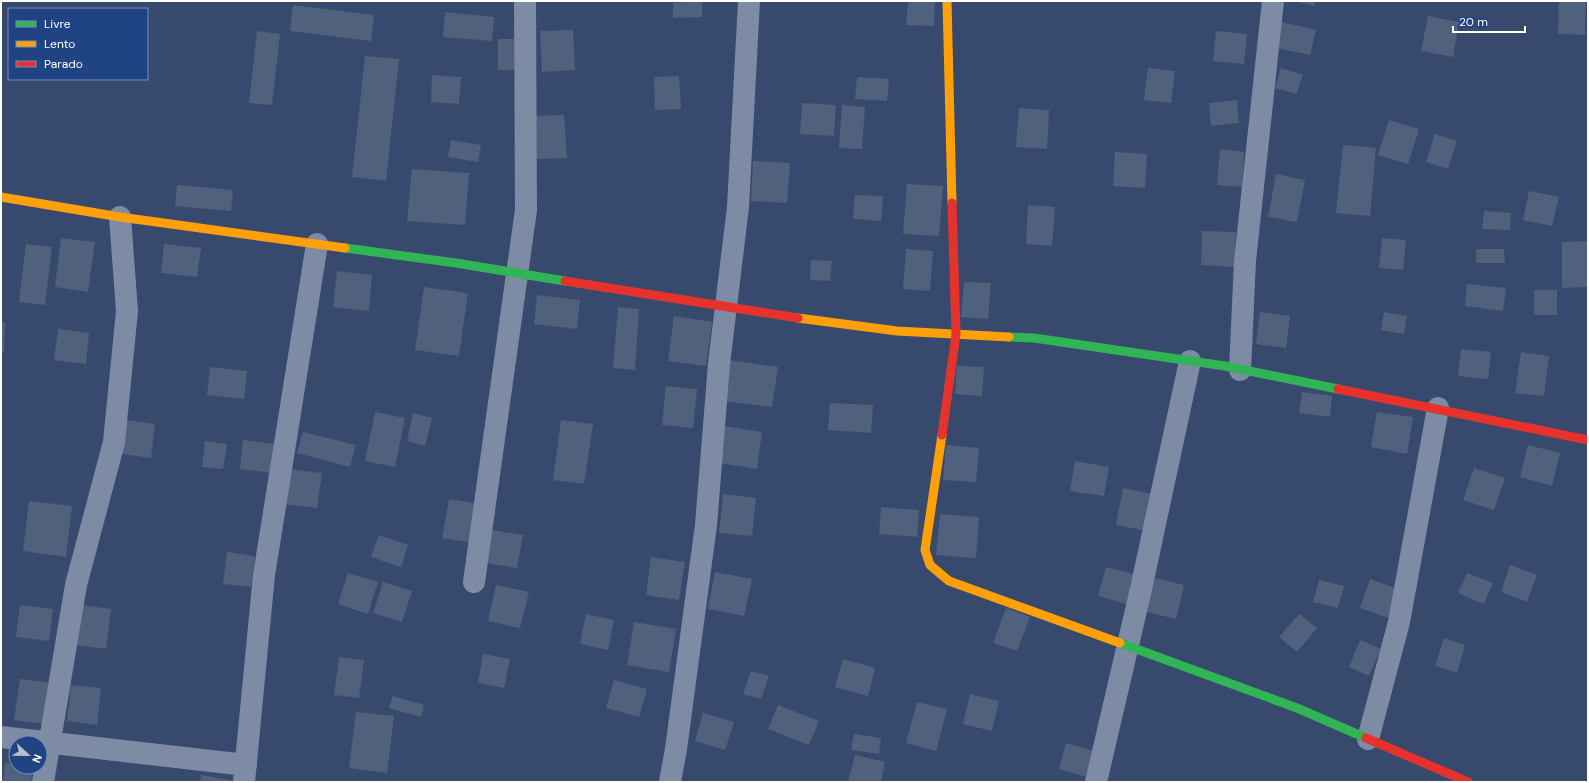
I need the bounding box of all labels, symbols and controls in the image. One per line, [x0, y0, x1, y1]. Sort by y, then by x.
legend [8, 8, 148, 80]
scale bar [1453, 8, 1525, 34]
text: 20 m [1459, 14, 1488, 30]
text: Livre [44, 16, 71, 32]
text: Lento [44, 36, 75, 52]
text: Parado [44, 56, 83, 72]
north arrow [8, 735, 48, 775]
text: N [29, 752, 45, 765]

